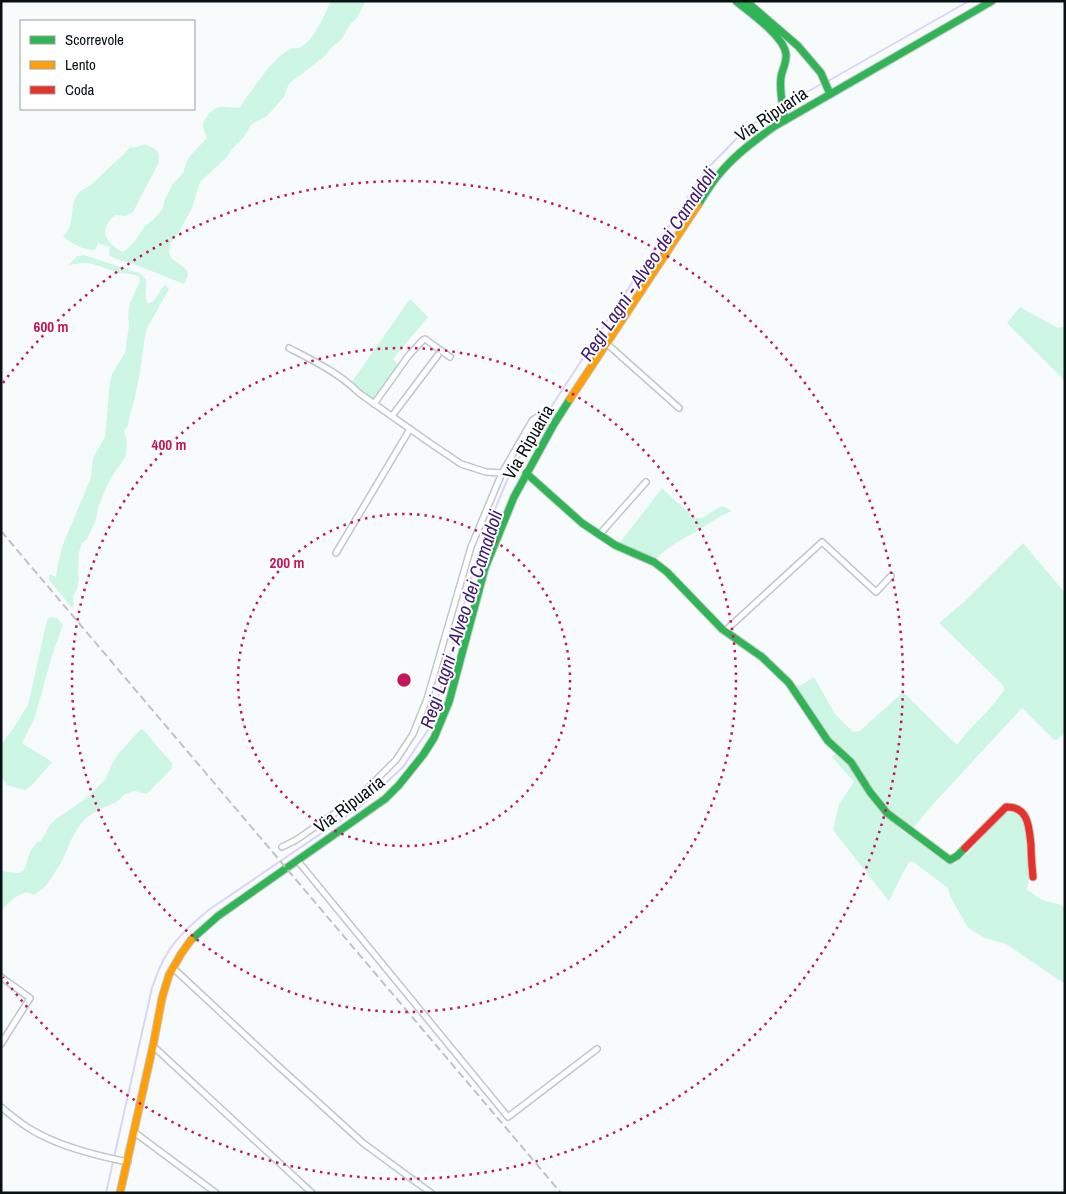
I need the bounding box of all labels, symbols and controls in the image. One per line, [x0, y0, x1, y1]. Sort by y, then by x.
legend [20, 20, 195, 110]
text: Scorrevole [65, 29, 124, 50]
text: Lento [65, 54, 96, 75]
text: Coda [65, 79, 95, 100]
street label: Via Ripuaria [730, 81, 812, 147]
water label: Regi Lagni - Alveo dei Camaldoli [573, 161, 723, 366]
text: 600 m [34, 316, 68, 337]
street label: Via Ripuaria [497, 400, 559, 484]
text: 400 m [152, 434, 186, 455]
water label: Regi Lagni - Alveo dei Camaldoli [413, 506, 509, 732]
text: 200 m [270, 552, 304, 573]
centre of rings [395, 671, 413, 689]
street label: Via Ripuaria [308, 769, 390, 839]

